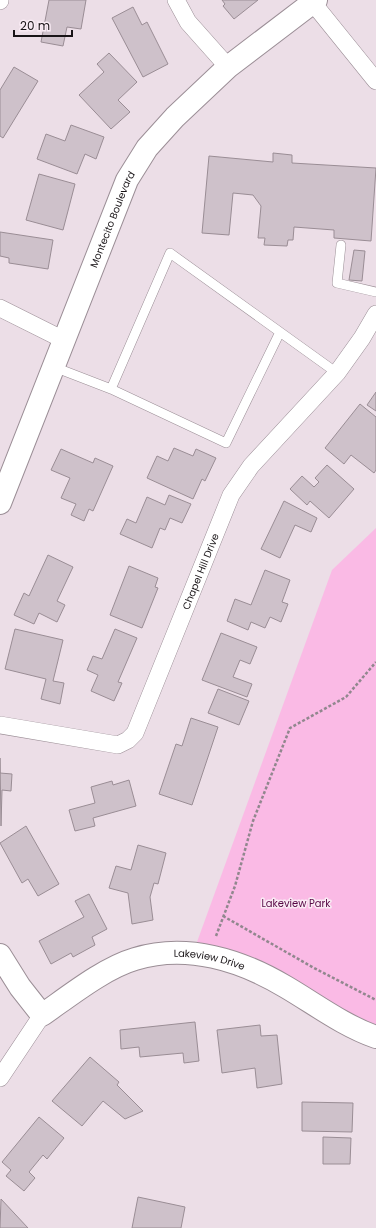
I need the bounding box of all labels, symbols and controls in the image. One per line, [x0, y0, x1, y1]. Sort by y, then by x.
scale bar [14, 12, 72, 38]
text: 20 m [20, 17, 50, 34]
street label: Montecito Boulevard [86, 168, 139, 270]
street label: Chapel Hill Drive [179, 531, 223, 612]
park label: Lakeview Park [262, 896, 331, 911]
street label: Lakeview Drive [174, 946, 247, 974]

